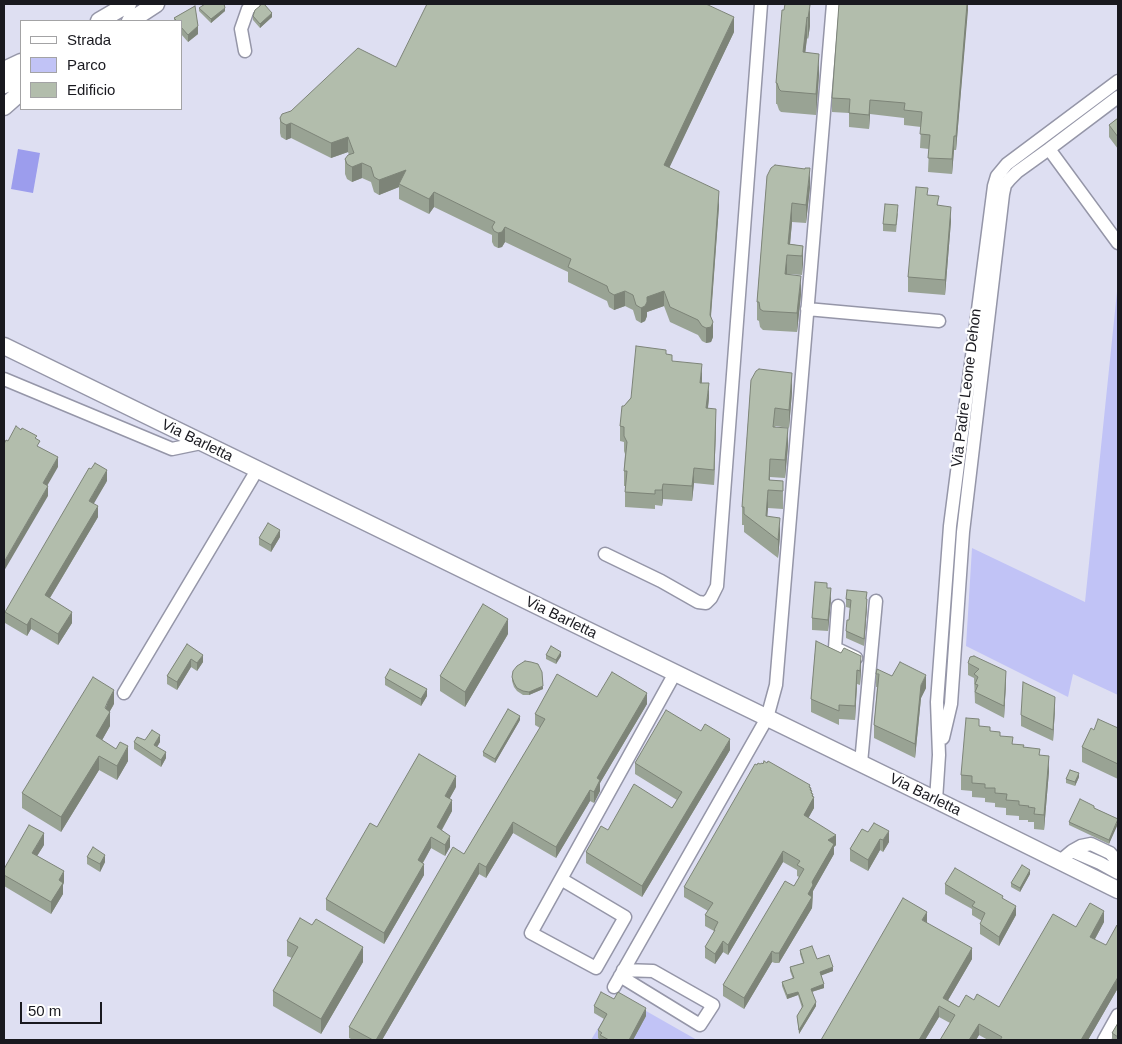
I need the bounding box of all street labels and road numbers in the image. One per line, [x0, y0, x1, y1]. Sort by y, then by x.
street label: Via Padre Leone Dehon [948, 308, 986, 468]
street label: Via Barletta [158, 416, 236, 466]
street label: Via Barletta [522, 593, 600, 643]
street label: Via Barletta [886, 770, 964, 820]

